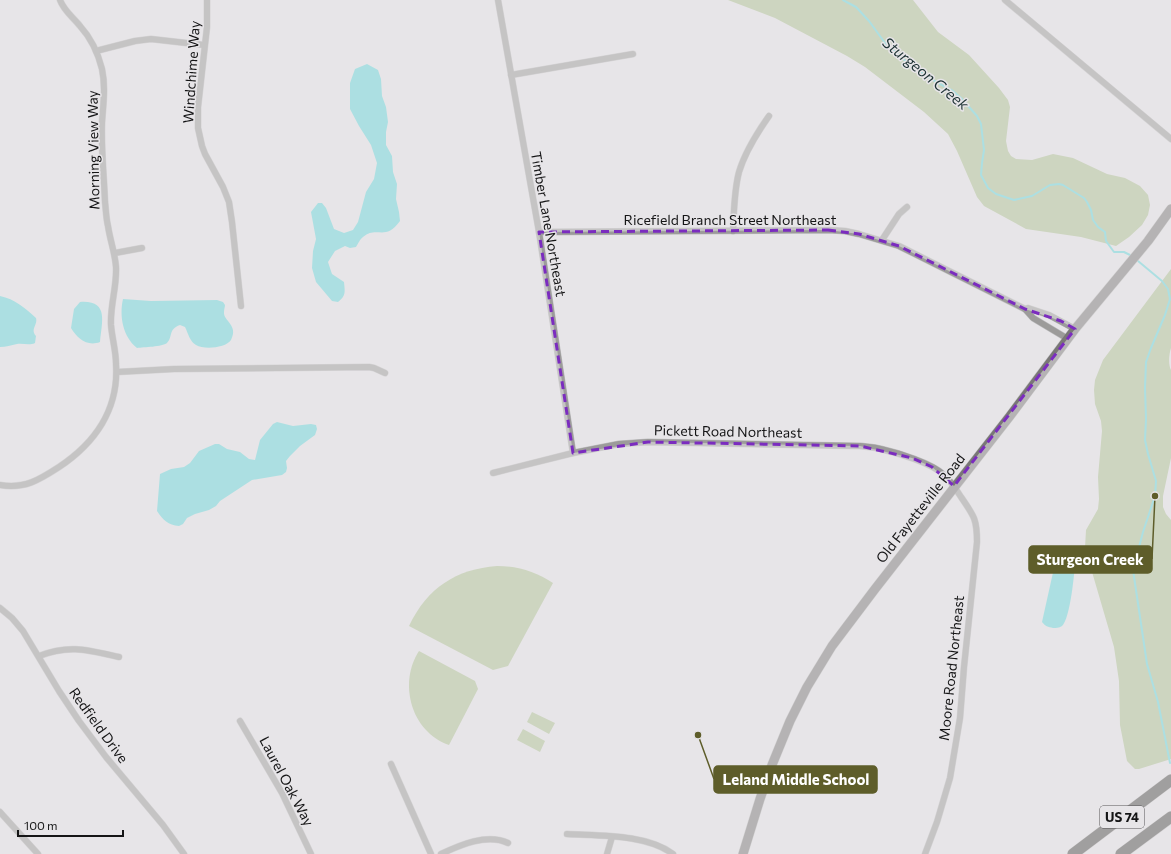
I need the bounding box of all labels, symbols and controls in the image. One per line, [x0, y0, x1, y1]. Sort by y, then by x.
street label: Windchime Way [179, 20, 203, 124]
water label: Sturgeon Creek [879, 33, 973, 114]
street label: Morning View Way [83, 90, 103, 210]
street label: Timber Lane Northeast [528, 150, 570, 298]
street label: Ricefield Branch Street Northeast [624, 211, 837, 228]
street label: Pickett Road Northeast [654, 421, 803, 441]
street label: Old Fayetteville Road [872, 450, 968, 566]
callout: Sturgeon Creek [1029, 546, 1152, 573]
text: Sturgeon Creek [1036, 550, 1144, 568]
street label: Moore Road Northeast [935, 594, 967, 741]
street label: Redfield Drive [66, 684, 132, 766]
street label: Laurel Oak Way [256, 733, 318, 829]
callout: Leland Middle School [714, 766, 877, 793]
text: Leland Middle School [723, 770, 869, 788]
road number: US 74 [1100, 806, 1144, 828]
scale bar [18, 812, 123, 838]
text: 100 m [24, 818, 58, 832]

